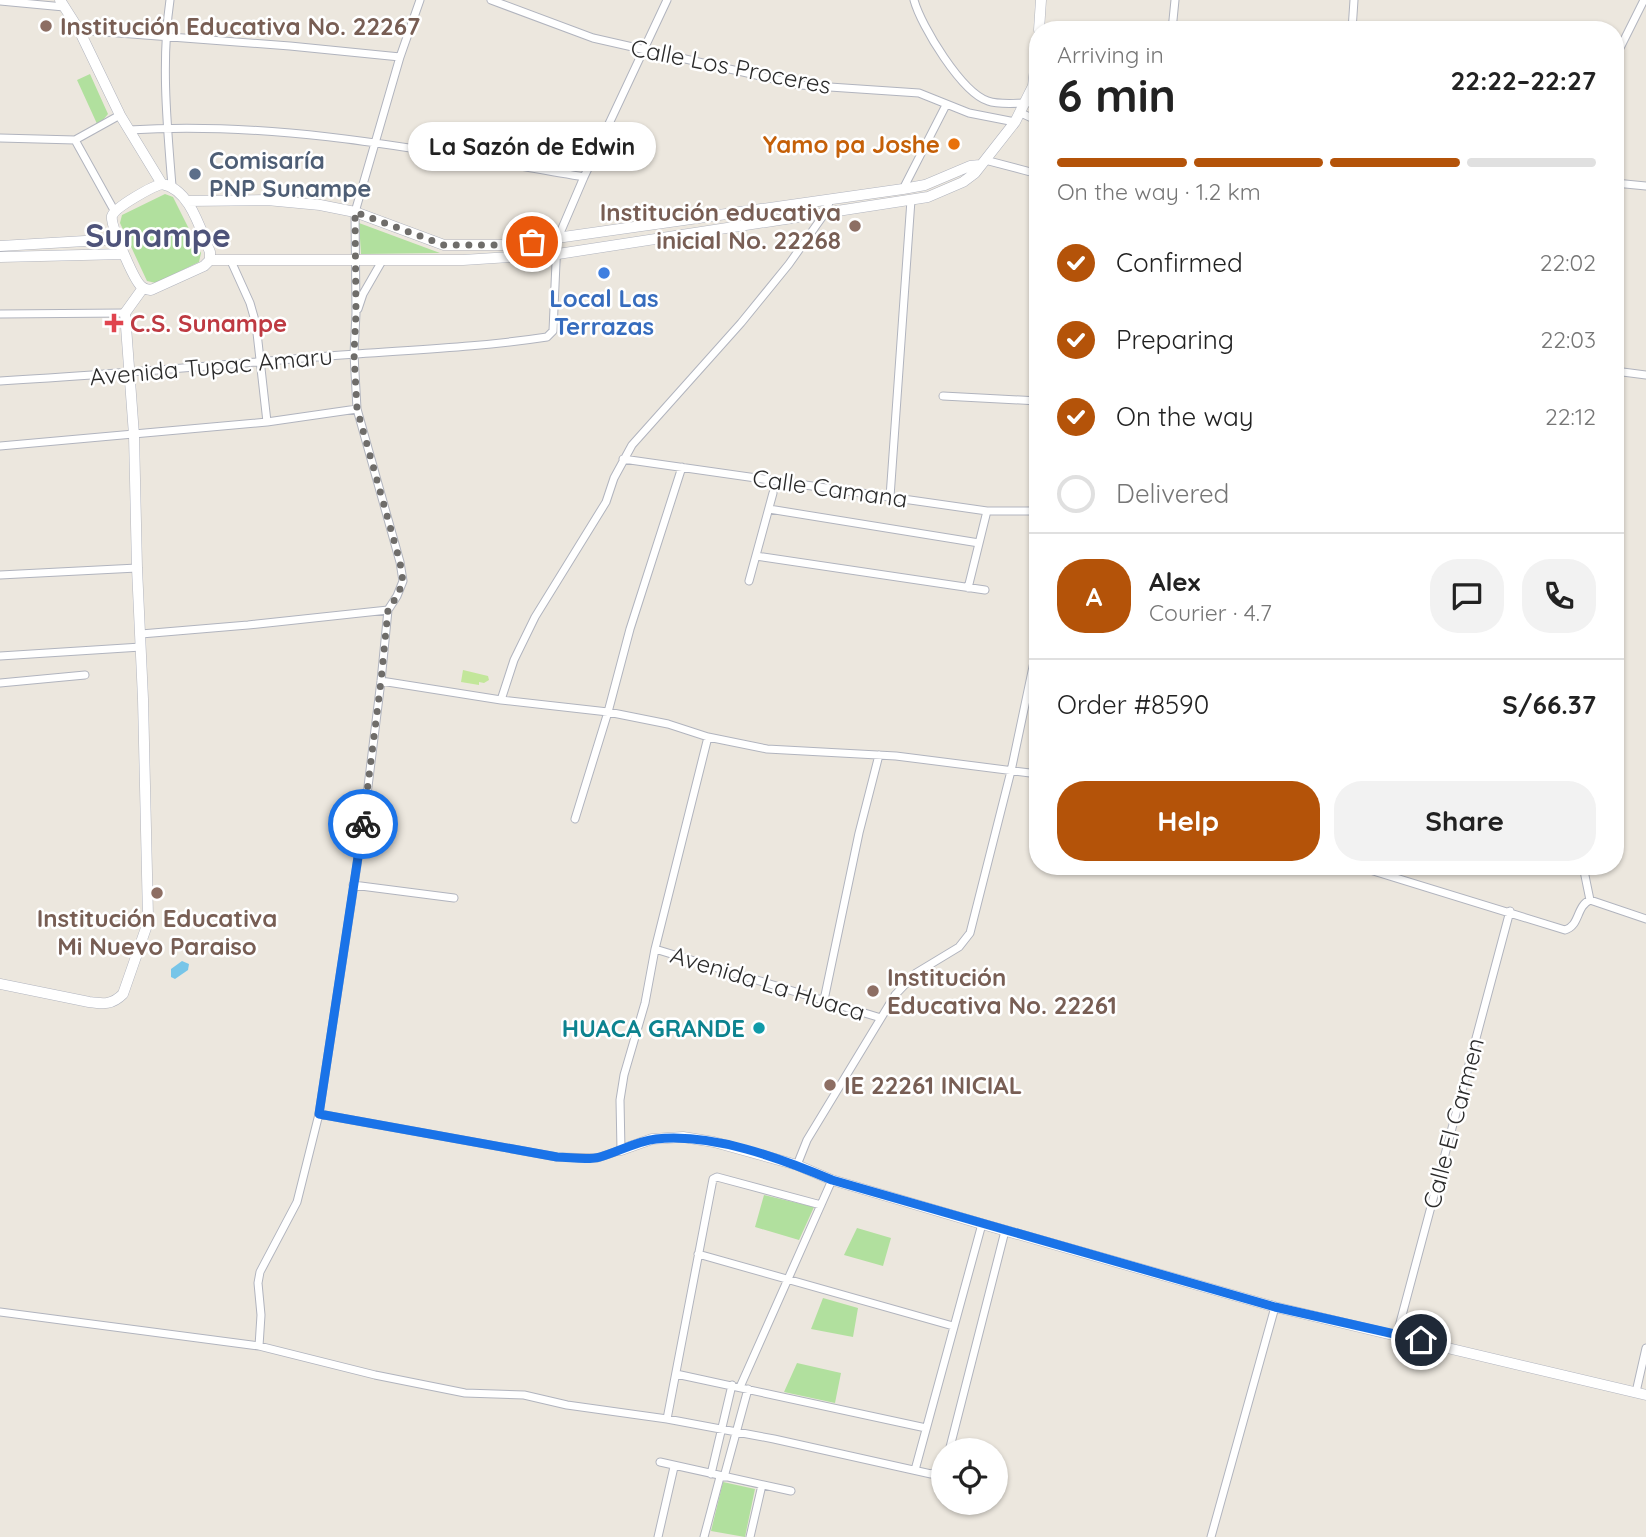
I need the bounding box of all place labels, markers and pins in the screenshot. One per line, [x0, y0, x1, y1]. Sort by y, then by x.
place label: Institución Educativa No. 22267 [60, 11, 420, 41]
marker: Institución Educativa No. 22267 [38, 18, 54, 34]
callout: La Sazón de Edwin [408, 123, 656, 172]
place label: Yamo pa Joshe [763, 129, 940, 159]
marker: Yamo pa Joshe [946, 136, 962, 152]
place label: Comisaría PNP Sunampe [209, 145, 371, 203]
marker: Comisaría PNP Sunampe [187, 166, 203, 182]
place label: Institución educativa inicial No. 22268 [600, 197, 841, 255]
pin [502, 212, 562, 272]
marker: Institución educativa inicial No. 22268 [847, 218, 863, 234]
marker: Local Las Terrazas [596, 265, 612, 281]
place label: Local Las Terrazas [549, 283, 659, 341]
place label: C.S. Sunampe [130, 308, 287, 338]
marker: C.S. Sunampe [104, 313, 124, 333]
marker: Institución Educativa Mi Nuevo Paraiso [149, 885, 165, 901]
place label: Institución Educativa Mi Nuevo Paraiso [37, 903, 277, 961]
place label: Institución Educativa No. 22261 [887, 962, 1117, 1020]
marker: Institución Educativa No. 22261 [865, 983, 881, 999]
place label: HUACA GRANDE [562, 1013, 745, 1043]
marker: HUACA GRANDE [751, 1020, 767, 1036]
place label: IE 22261 INICIAL [844, 1070, 1022, 1100]
marker: IE 22261 INICIAL [822, 1077, 838, 1093]
pin [1391, 1310, 1451, 1370]

